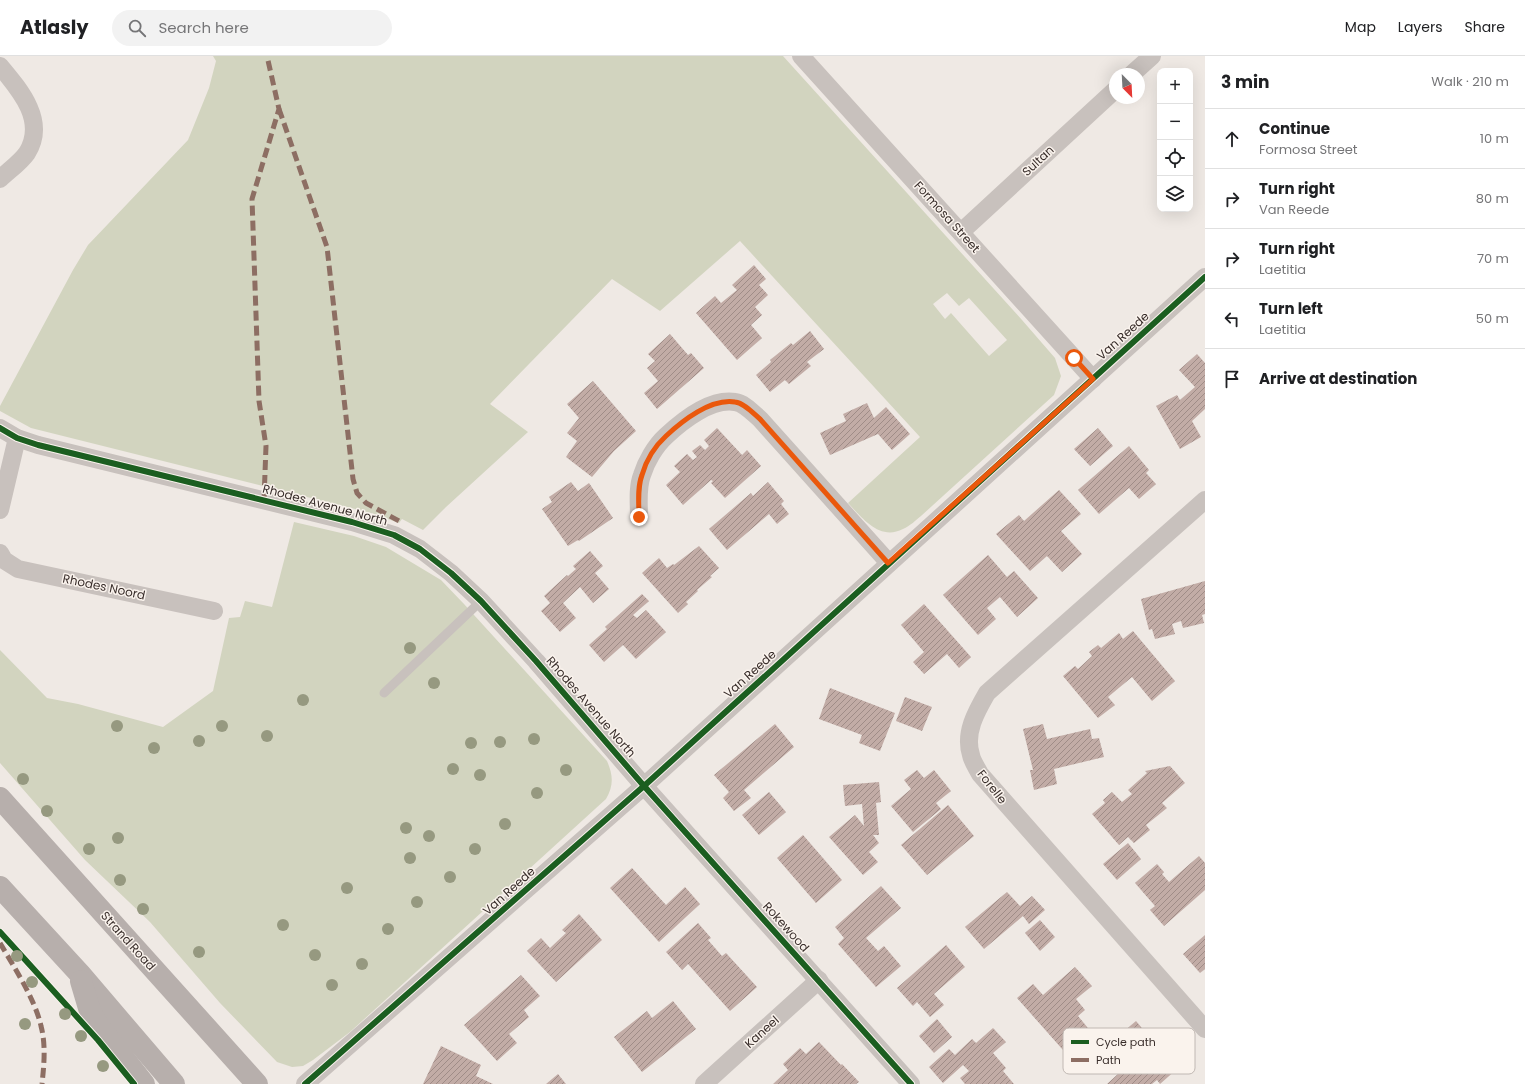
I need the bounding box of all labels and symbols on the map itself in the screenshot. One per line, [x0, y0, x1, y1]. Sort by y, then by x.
north arrow [1109, 68, 1145, 104]
street label: Sultan [1018, 142, 1057, 180]
street label: Formosa Street [911, 177, 984, 256]
street label: Van Reede [1093, 308, 1152, 364]
route start [1065, 349, 1083, 367]
street label: Rhodes Avenue North [261, 480, 389, 529]
route end [630, 508, 648, 526]
street label: Rhodes Noord [61, 569, 147, 604]
street label: Van Reede [720, 646, 779, 702]
street label: Rhodes Avenue North [543, 653, 640, 761]
street label: Forelle [974, 766, 1011, 807]
street label: Van Reede [479, 863, 538, 919]
street label: Rokewood [759, 898, 813, 955]
street label: Strand Road [97, 907, 160, 974]
street label: Kaneel [741, 1012, 783, 1052]
legend [1063, 1028, 1195, 1074]
text: Cycle path [1096, 1034, 1156, 1050]
text: Path [1096, 1052, 1121, 1068]

